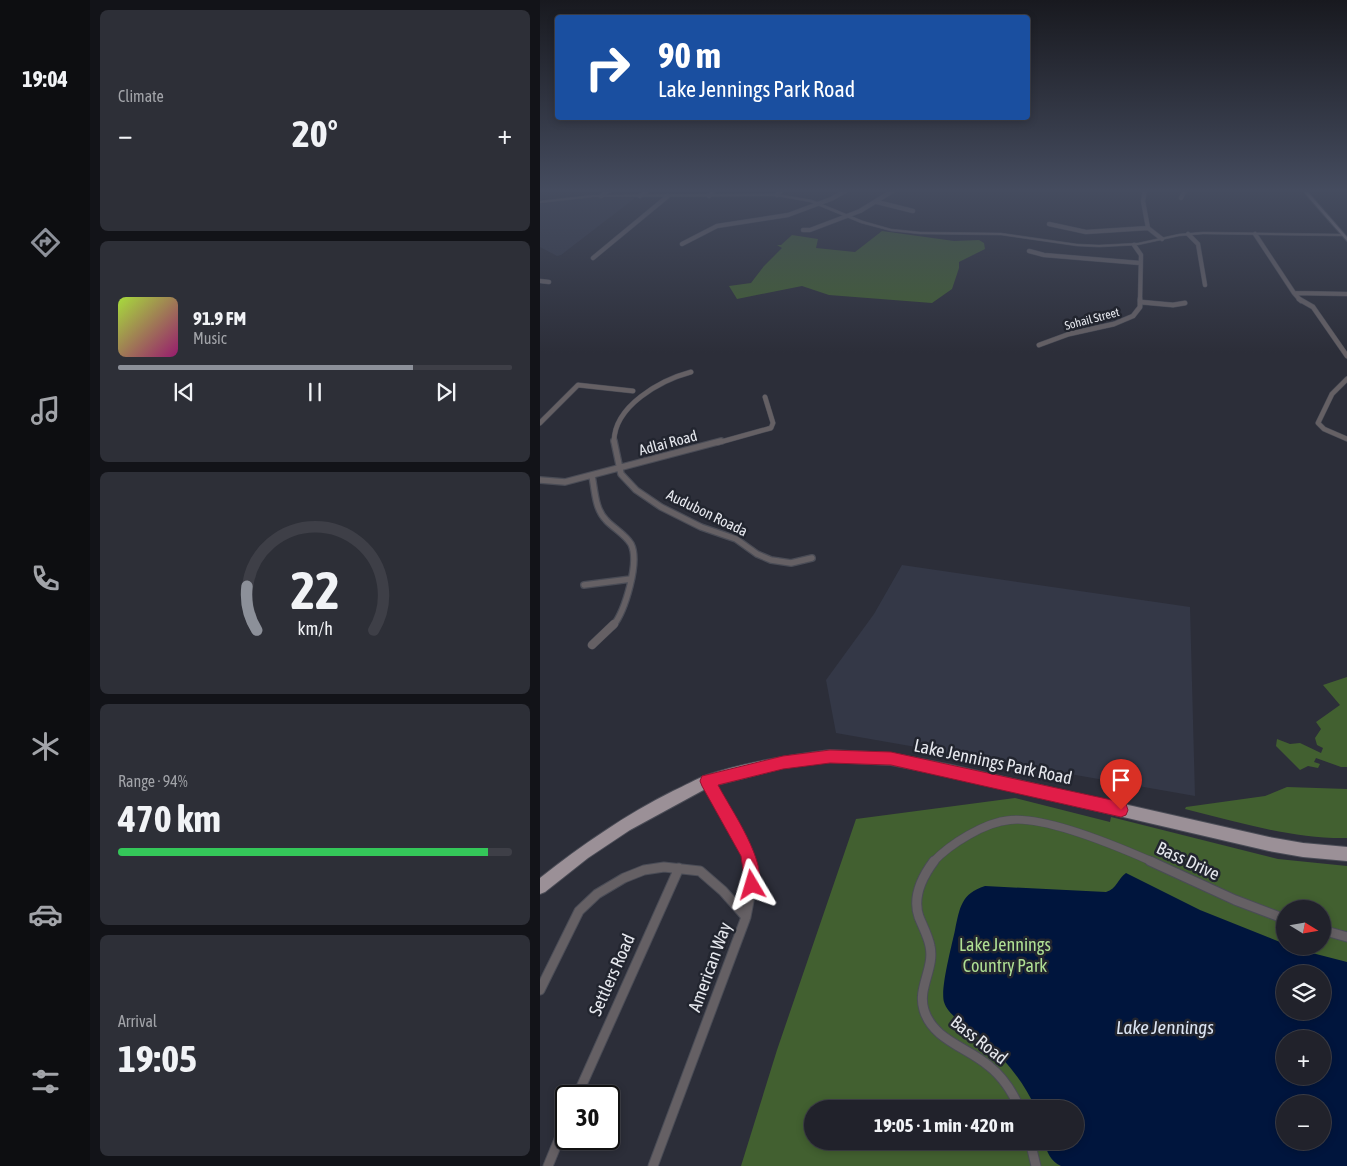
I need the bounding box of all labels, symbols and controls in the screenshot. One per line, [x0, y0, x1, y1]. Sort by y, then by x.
icon: right [575, 35, 640, 100]
text: 90 m [658, 35, 721, 75]
text: 19:04 [22, 66, 68, 92]
text: Lake Jennings Park Road [658, 76, 855, 102]
text: Climate [118, 87, 164, 105]
text: 20° [292, 112, 338, 155]
text: − [118, 118, 133, 150]
text: + [497, 118, 512, 150]
icon: directions [28, 225, 63, 260]
street label: Sohail Street [1063, 305, 1121, 333]
text: 91.9 FM [193, 307, 246, 329]
text: Music [193, 329, 227, 347]
icon: previous [170, 378, 198, 406]
icon: pause [301, 378, 329, 406]
icon: next [432, 378, 460, 406]
icon: music [28, 393, 63, 428]
street label: Adlai Road [637, 427, 699, 458]
street label: Audubon Roada [664, 486, 751, 539]
text: 22 [291, 560, 339, 620]
icon: phone [28, 561, 63, 596]
text: km/h [297, 618, 333, 639]
icon: climate [28, 729, 63, 764]
street label: Lake Jennings Park Road [912, 734, 1074, 789]
pin [1100, 759, 1142, 810]
icon: arrive [1107, 766, 1135, 794]
text: Range · 94% [118, 772, 188, 790]
text: 470 km [118, 797, 221, 840]
street label: Bass Drive [1153, 837, 1223, 884]
position arrow [725, 858, 777, 910]
icon: car [28, 897, 63, 932]
north arrow [1276, 900, 1331, 955]
map controls [1276, 900, 1331, 1150]
street label: American Way [684, 919, 735, 1015]
street label: Settlers Road [584, 931, 639, 1019]
park label: Lake Jennings Country Park [959, 934, 1051, 976]
button: layers [1276, 965, 1331, 1020]
street label: Bass Road [947, 1011, 1012, 1068]
text: Arrival [118, 1012, 157, 1030]
water label: Lake Jennings [1116, 1016, 1214, 1038]
button: + [1276, 1030, 1331, 1085]
text: 19:05 [118, 1037, 197, 1080]
icon: filters [28, 1064, 63, 1099]
speed limit sign: 30 [555, 1085, 620, 1150]
button: − [1276, 1095, 1331, 1150]
text: 19:05 · 1 min · 420 m [874, 1114, 1014, 1136]

